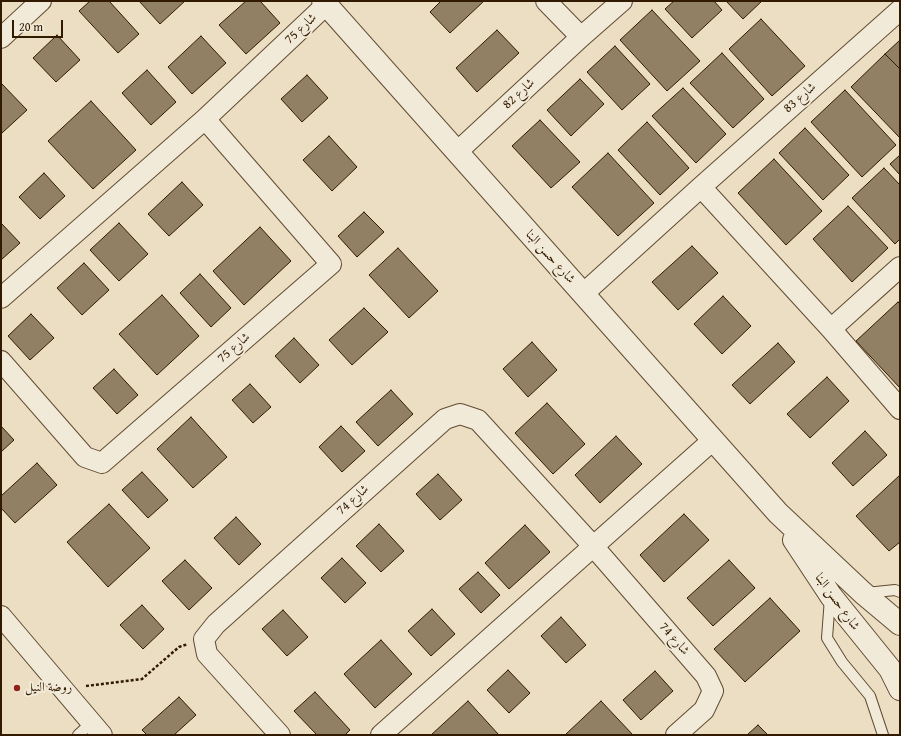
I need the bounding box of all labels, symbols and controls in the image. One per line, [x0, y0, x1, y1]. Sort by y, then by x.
street label: شارع 75 [282, 10, 320, 48]
scale bar [14, 12, 65, 38]
text: 20 m [19, 18, 43, 35]
street label: شارع 82 [500, 75, 538, 113]
street label: شارع 83 [781, 80, 819, 116]
street label: شارع حسن البنا [522, 227, 578, 287]
street label: شارع 75 [215, 330, 253, 366]
street label: شارع 74 [334, 482, 372, 518]
street label: شارع حسن البنا [811, 570, 863, 634]
street label: شارع 74 [656, 620, 692, 658]
place label: روضة النيل [25, 680, 72, 696]
marker: روضة النيل [12, 683, 22, 693]

